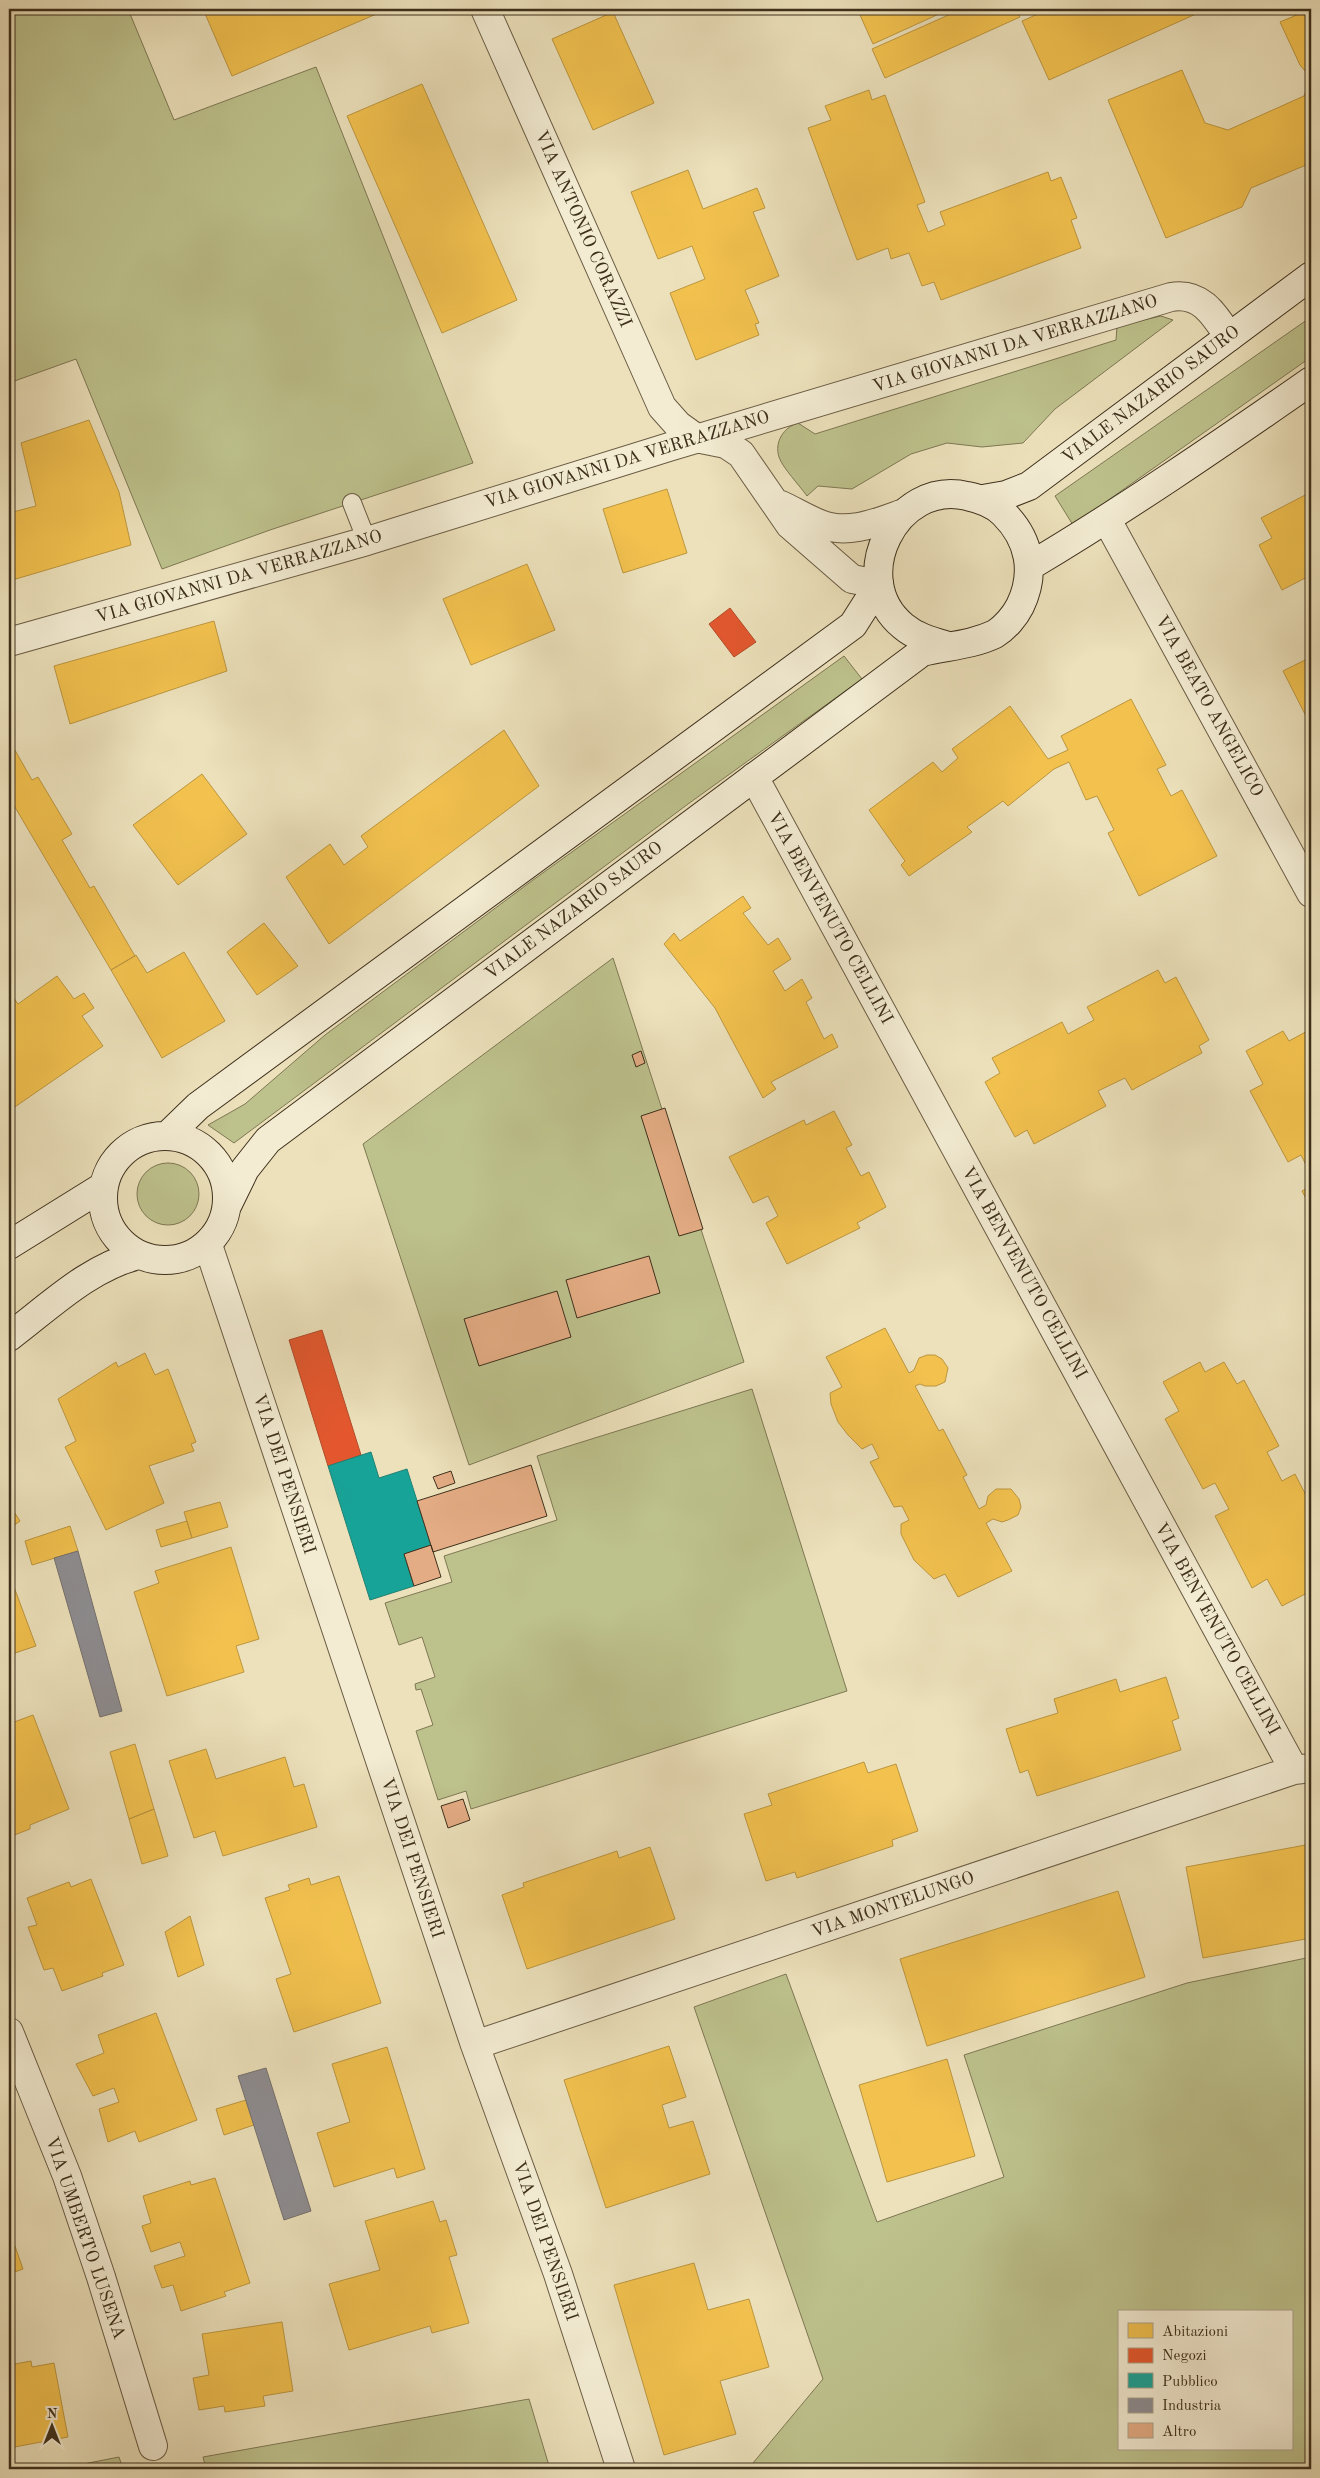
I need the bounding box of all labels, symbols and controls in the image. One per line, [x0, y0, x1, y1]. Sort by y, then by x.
street label: VIA ANTONIO CORAZZI [531, 128, 635, 330]
street label: VIA GIOVANNI DA VERRAZZANO [870, 292, 1160, 396]
street label: VIALE NAZARIO SAURO [1059, 323, 1243, 467]
street label: VIA GIOVANNI DA VERRAZZANO [482, 408, 772, 512]
street label: VIA GIOVANNI DA VERRAZZANO [94, 527, 384, 627]
street label: VIA BEATO ANGELICO [1152, 612, 1266, 800]
street label: VIA BENVENUTO CELLINI [764, 809, 896, 1027]
street label: VIALE NAZARIO SAURO [482, 839, 666, 983]
street label: VIA BENVENUTO CELLINI [958, 1164, 1090, 1382]
street label: VIA DEI PENSIERI [250, 1392, 318, 1556]
street label: VIA BENVENUTO CELLINI [1151, 1520, 1283, 1738]
street label: VIA DEI PENSIERI [378, 1776, 446, 1940]
street label: VIA MONTELUNGO [809, 1869, 977, 1941]
street label: VIA UMBERTO LUSENA [42, 2134, 128, 2342]
street label: VIA DEI PENSIERI [509, 2159, 581, 2323]
legend [1118, 2310, 1292, 2450]
text: Abitazioni [1162, 2325, 1228, 2340]
text: Negozi [1162, 2349, 1207, 2364]
text: Pubblico [1162, 2375, 1218, 2390]
text: Industria [1162, 2399, 1222, 2414]
north arrow [28, 2400, 78, 2450]
text: N [47, 2407, 58, 2421]
text: Altro [1162, 2425, 1196, 2440]

